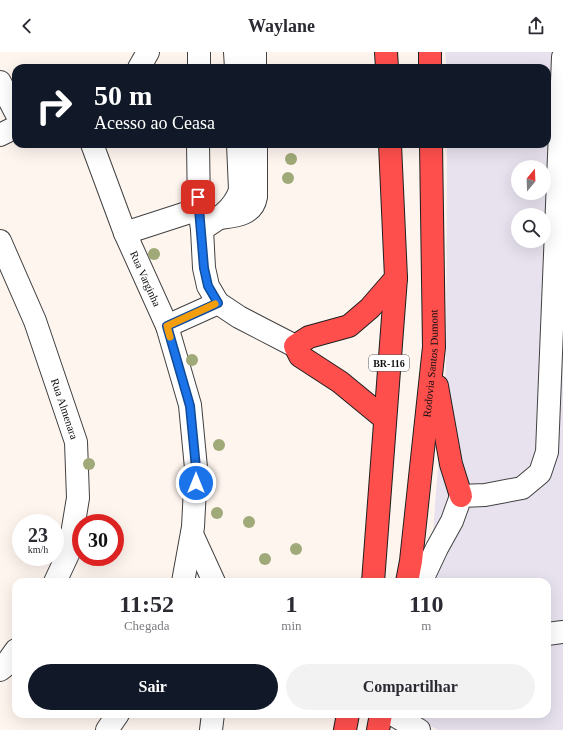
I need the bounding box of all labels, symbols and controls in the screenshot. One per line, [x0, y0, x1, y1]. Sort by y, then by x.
icon: back [16, 15, 38, 37]
icon: share [525, 15, 547, 37]
text: Waylane [248, 16, 315, 36]
icon: right [28, 80, 80, 132]
text: 50 m [94, 80, 152, 111]
text: Acesso ao Ceasa [94, 113, 215, 133]
north arrow [511, 160, 551, 200]
map controls [511, 160, 551, 248]
pin [181, 180, 215, 214]
icon: arrive [187, 186, 209, 208]
button: search [511, 208, 551, 248]
street label: Rua Varginha [128, 249, 163, 308]
street label: Rodovia Santos Dumont [420, 309, 440, 418]
road number: BR-116 [369, 355, 409, 371]
street label: Rua Almenara [49, 377, 81, 441]
position arrow [175, 462, 217, 504]
speed limit sign: 30 [72, 514, 124, 566]
text: 23 [28, 524, 48, 546]
text: km/h [28, 544, 48, 555]
text: 11:52 [119, 591, 174, 617]
text: 1 [285, 591, 297, 617]
text: 110 [409, 591, 444, 617]
text: Chegada [124, 618, 169, 633]
text: min [281, 618, 302, 633]
text: m [421, 618, 431, 633]
button: Sair [28, 664, 278, 710]
button: Compartilhar [286, 664, 535, 710]

